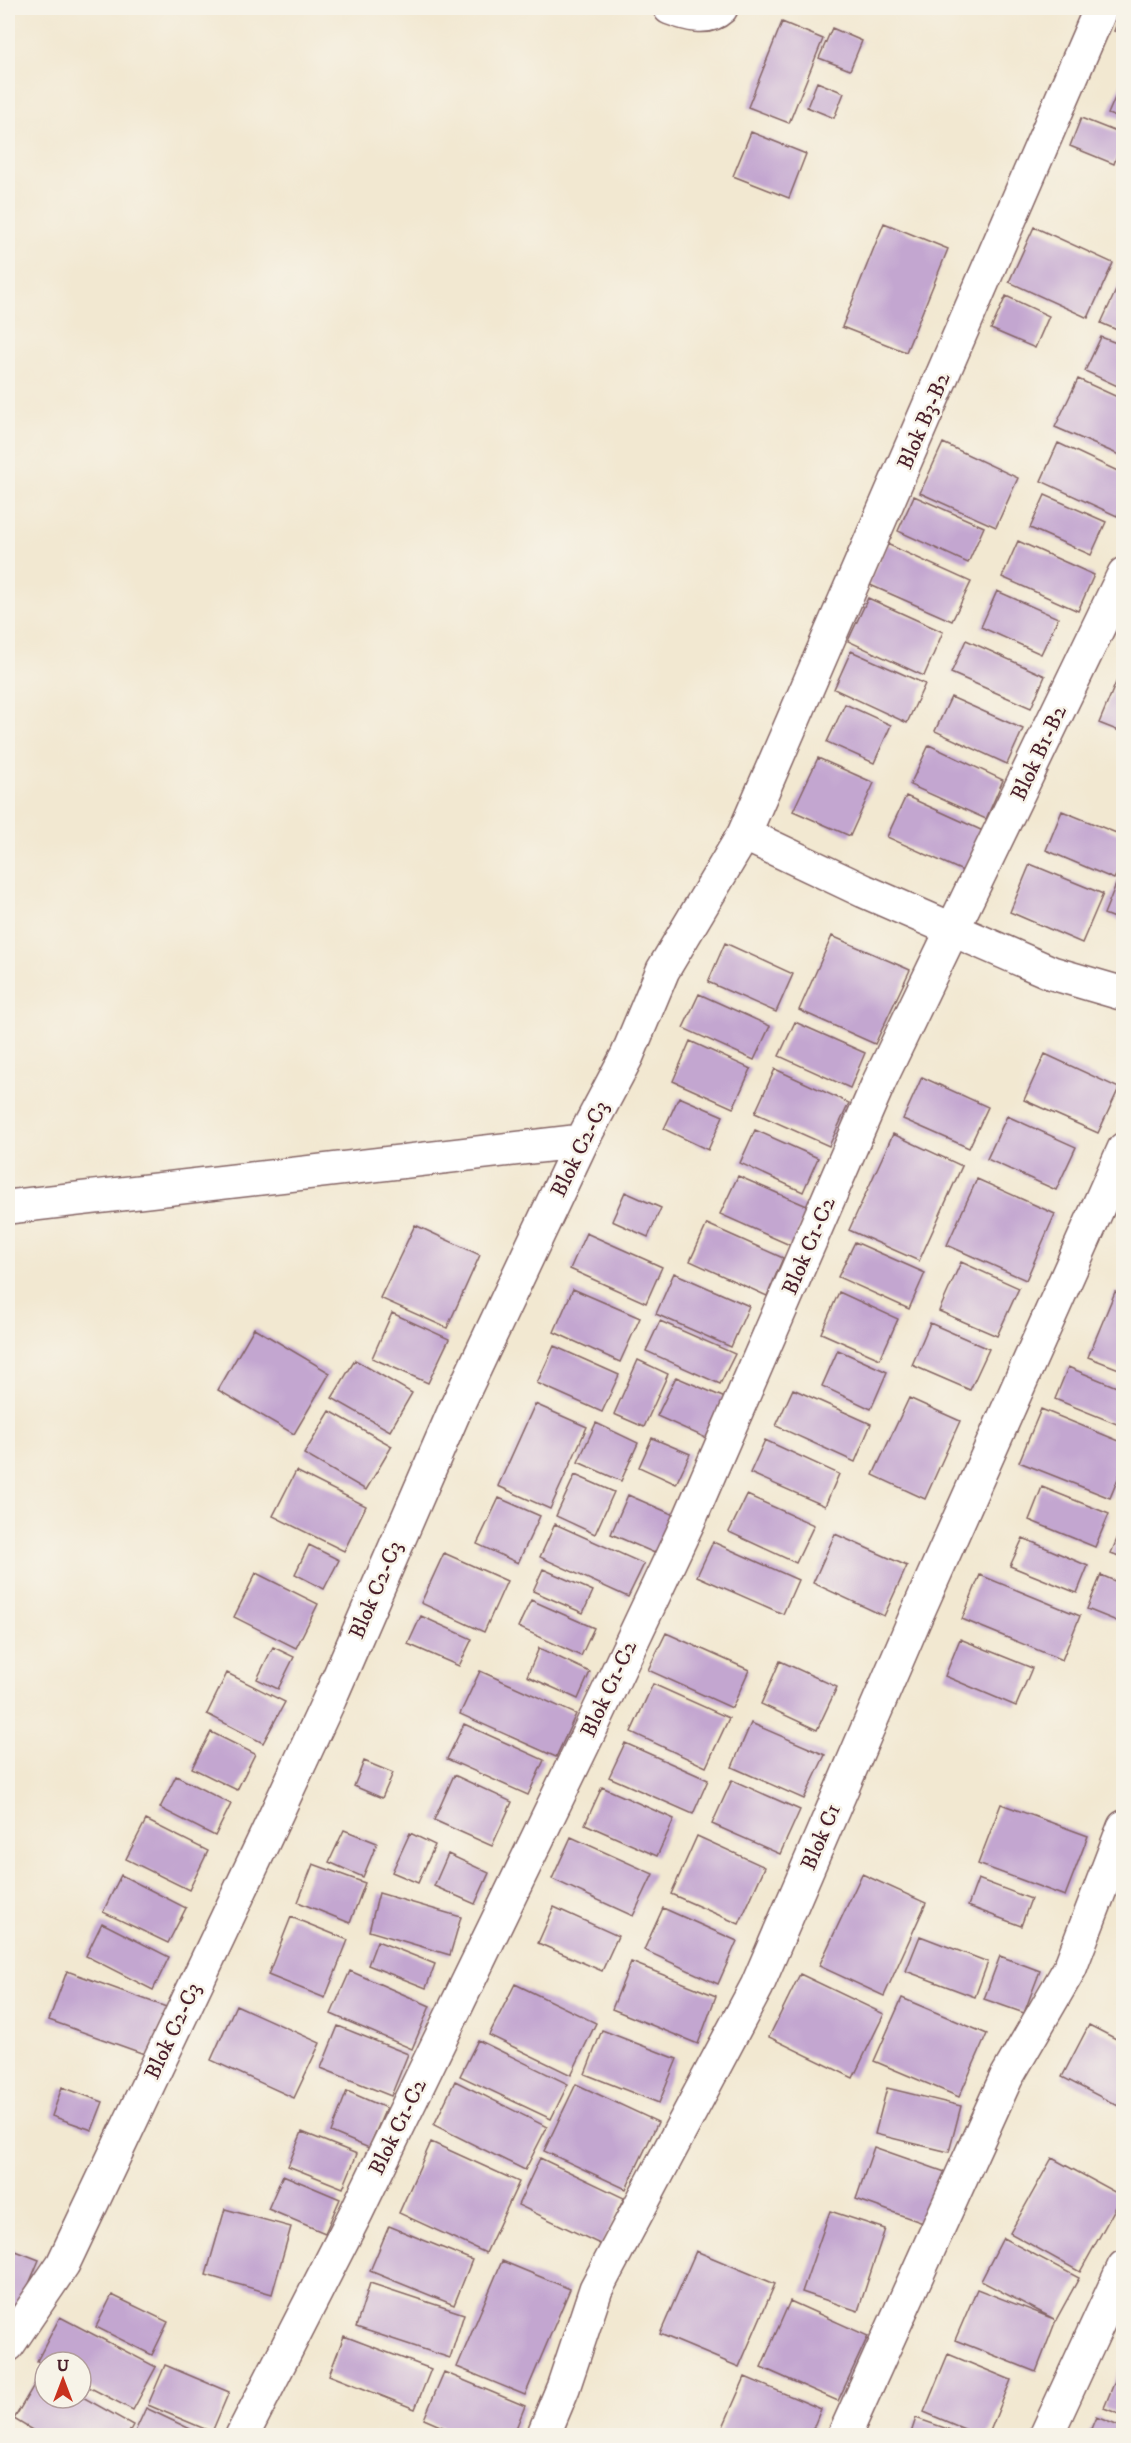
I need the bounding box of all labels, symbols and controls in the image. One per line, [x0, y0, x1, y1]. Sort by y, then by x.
street label: Blok B3-B2 [892, 368, 957, 473]
street label: Blok B1-B2 [1005, 701, 1073, 805]
street label: Blok C2-C3 [545, 1096, 615, 1202]
street label: Blok C1-C2 [776, 1193, 842, 1299]
street label: Blok C2-C3 [343, 1537, 409, 1643]
street label: Blok C1-C2 [575, 1636, 643, 1742]
street label: Blok C1 [795, 1800, 847, 1874]
street label: Blok C2-C3 [139, 1978, 207, 2084]
street label: Blok C1-C2 [363, 2074, 433, 2180]
north arrow [33, 2350, 93, 2410]
text: U [57, 2356, 70, 2376]

